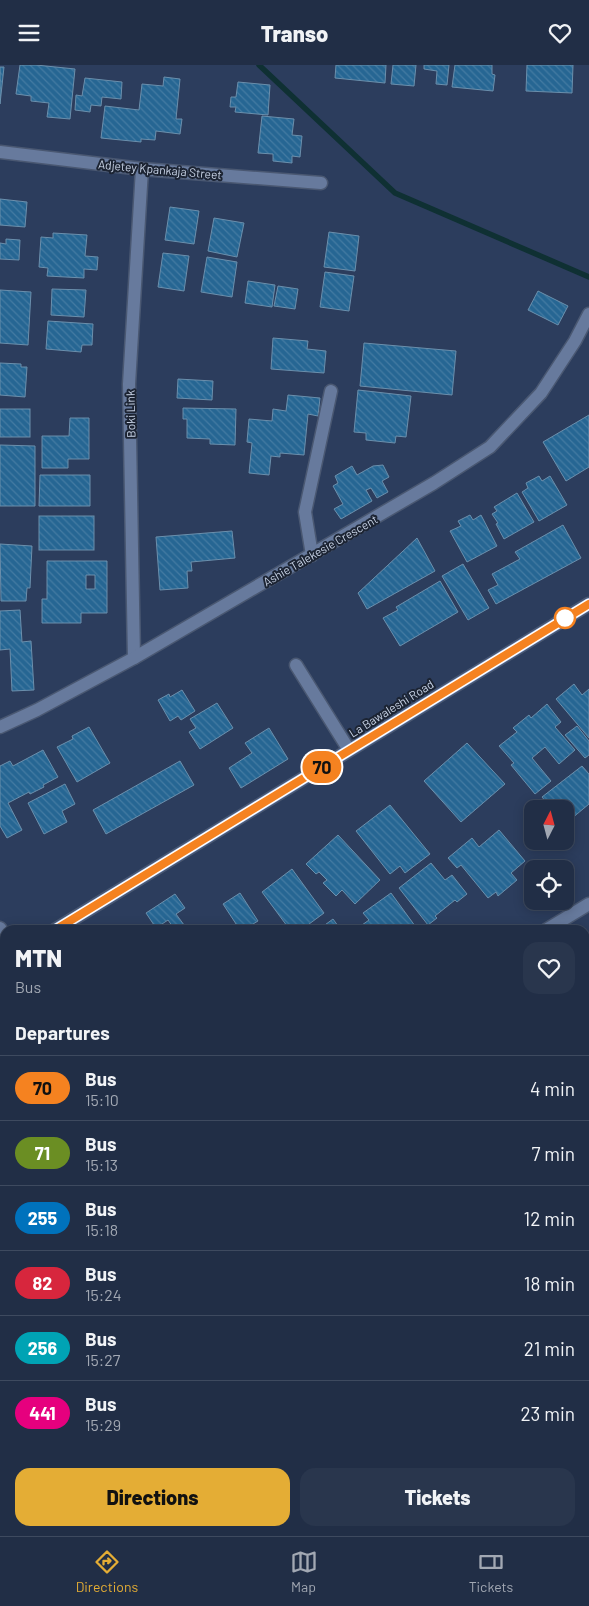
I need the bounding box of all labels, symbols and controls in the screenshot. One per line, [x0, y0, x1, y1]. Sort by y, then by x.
icon: menu [15, 19, 43, 47]
icon: heart [546, 19, 574, 47]
text: Transo [261, 20, 328, 46]
street label: Adjetey Kpankaja Street [98, 157, 222, 181]
street label: Boki Link [123, 390, 137, 438]
street label: Ashie Talekesie Crescent [260, 511, 380, 589]
unlabelled marker [554, 607, 576, 629]
street label: La Bawaleshi Road [346, 676, 436, 740]
line badge: 70 [300, 751, 344, 783]
text: 70 [312, 756, 332, 778]
north arrow [524, 800, 574, 850]
map controls [524, 800, 574, 910]
button: locate [524, 860, 574, 910]
button: heart [523, 942, 575, 994]
text: MTN [15, 943, 62, 972]
text: Bus [15, 977, 41, 996]
text: Departures [15, 1021, 110, 1044]
text: Bus [85, 1067, 117, 1090]
text: 70 [33, 1077, 52, 1099]
text: 4 min [530, 1077, 575, 1100]
text: 15:10 [85, 1090, 119, 1109]
text: Bus [85, 1132, 117, 1155]
text: 71 [35, 1142, 50, 1164]
text: 7 min [531, 1142, 575, 1165]
text: 15:13 [85, 1155, 118, 1174]
text: Bus [85, 1197, 117, 1220]
text: 255 [28, 1207, 57, 1229]
text: 12 min [524, 1207, 575, 1230]
text: 15:18 [85, 1220, 118, 1239]
text: Bus [85, 1262, 117, 1285]
text: 82 [33, 1272, 52, 1294]
text: 18 min [524, 1272, 575, 1295]
text: 15:24 [85, 1285, 122, 1304]
text: Bus [85, 1327, 117, 1350]
text: 256 [28, 1337, 57, 1359]
text: 21 min [524, 1337, 575, 1360]
text: 15:27 [85, 1350, 120, 1369]
text: Bus [85, 1392, 117, 1415]
text: 441 [29, 1402, 56, 1424]
text: 23 min [521, 1402, 575, 1425]
text: 15:29 [85, 1415, 121, 1434]
button: Directions [15, 1468, 290, 1526]
button: Tickets [300, 1468, 575, 1526]
tab: Directions [76, 1548, 138, 1595]
tab: Map [290, 1548, 318, 1595]
tab: Tickets [469, 1548, 513, 1595]

